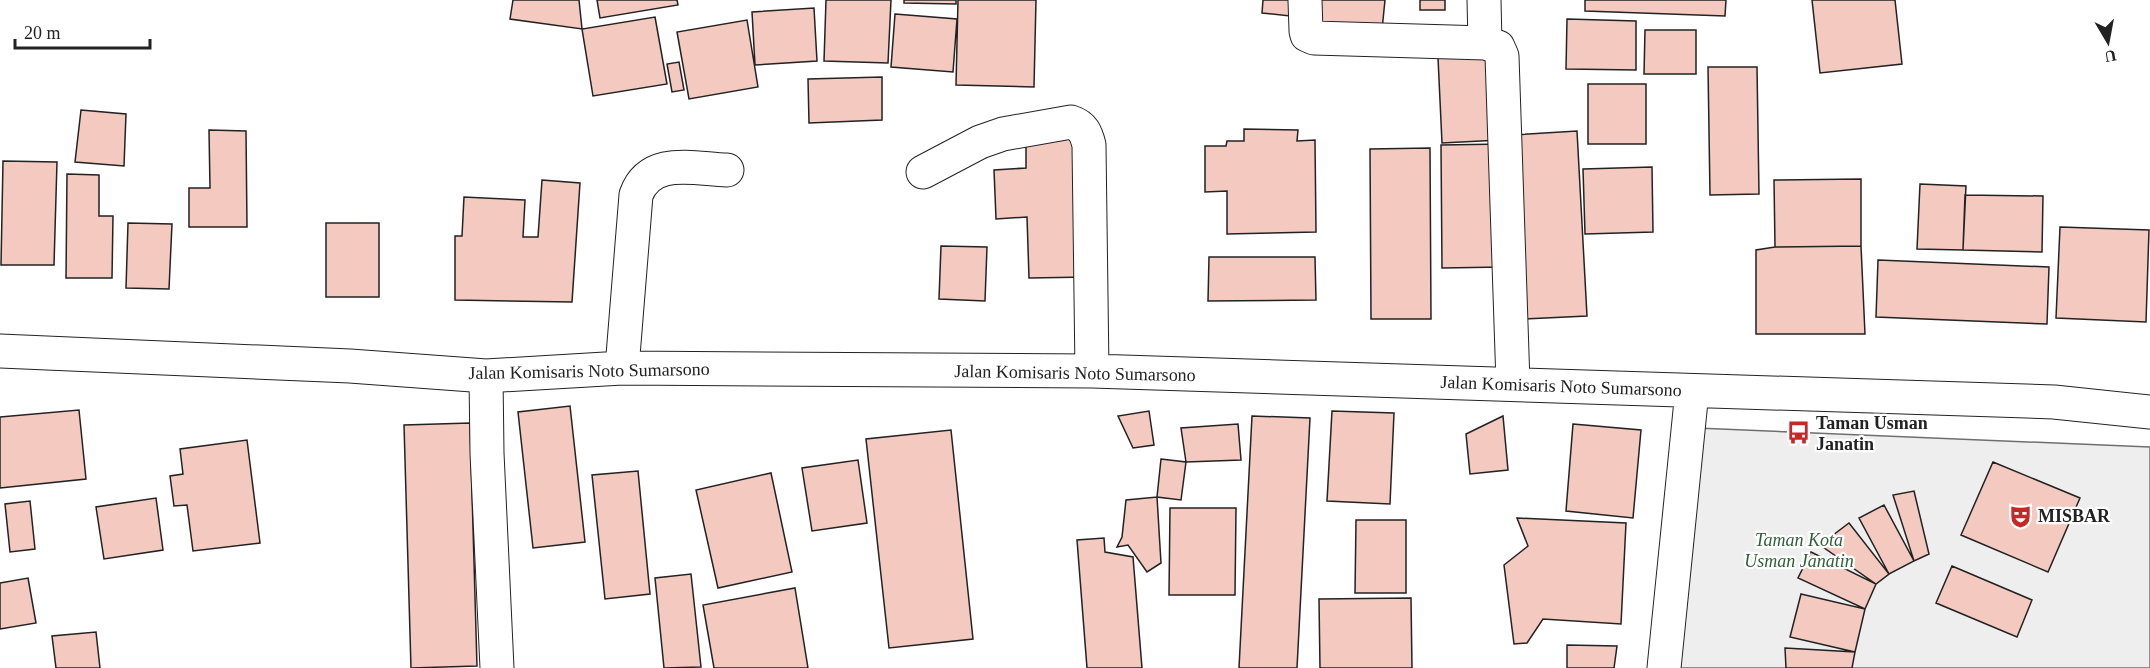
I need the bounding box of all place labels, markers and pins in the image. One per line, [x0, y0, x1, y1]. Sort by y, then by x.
place label: Taman Usman Janatin [1816, 413, 1928, 454]
bus stop icon: Taman Usman Janatin [1785, 420, 1811, 446]
theatre icon: MISBAR [2007, 503, 2033, 529]
place label: MISBAR [2038, 506, 2111, 526]

